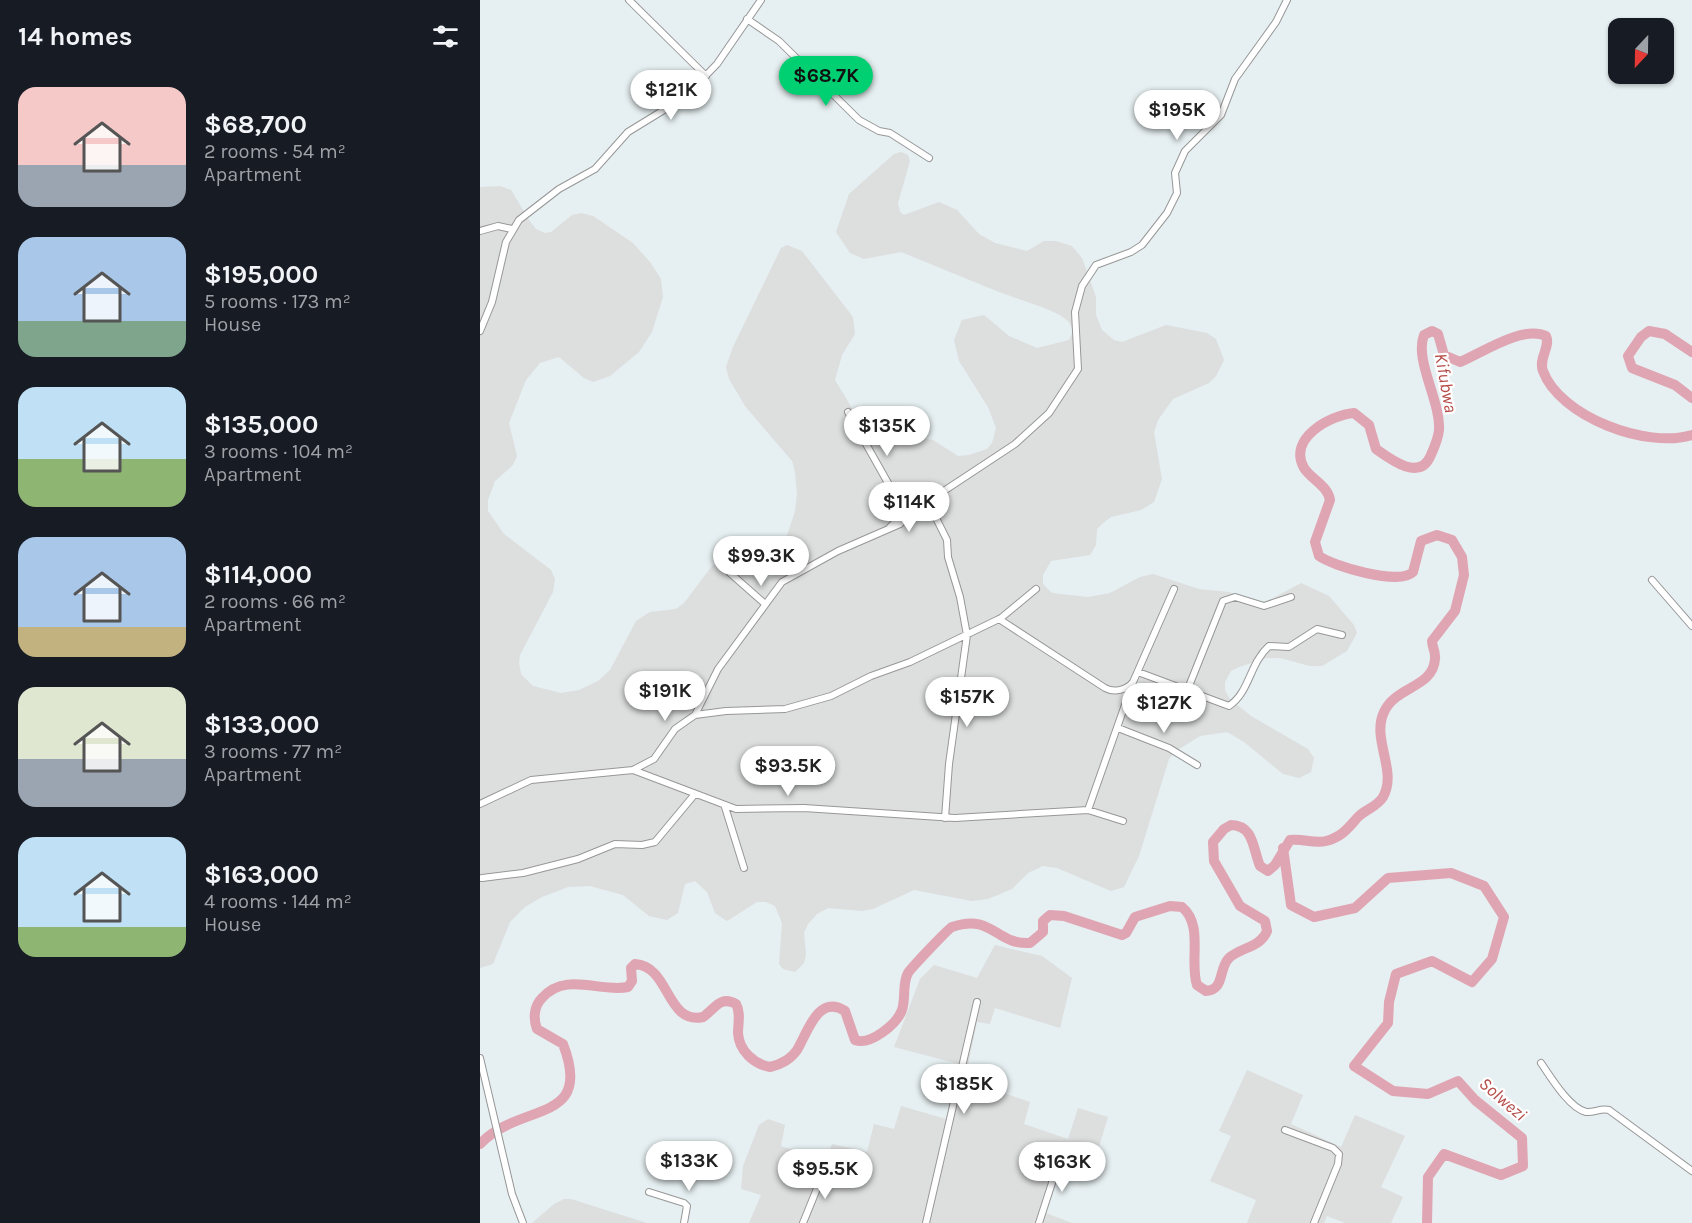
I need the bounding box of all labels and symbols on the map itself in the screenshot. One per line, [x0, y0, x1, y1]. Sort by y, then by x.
north arrow [1608, 18, 1674, 84]
pin: $68.7K [777, 56, 875, 107]
pin: $121K [629, 70, 713, 121]
pin: $195K [1135, 90, 1219, 141]
water label: Kifubwa [1430, 351, 1462, 415]
pin: $135K [845, 406, 929, 457]
pin: $114K [867, 482, 951, 533]
pin: $99.3K [712, 536, 810, 587]
pin: $191K [623, 671, 707, 722]
pin: $157K [925, 677, 1009, 728]
pin: $127K [1122, 683, 1206, 734]
pin: $93.5K [739, 746, 837, 797]
pin: $185K [922, 1064, 1006, 1115]
water label: Solwezi [1475, 1072, 1531, 1126]
pin: $133K [647, 1141, 731, 1192]
pin: $163K [1020, 1142, 1104, 1193]
pin: $95.5K [776, 1149, 874, 1200]

